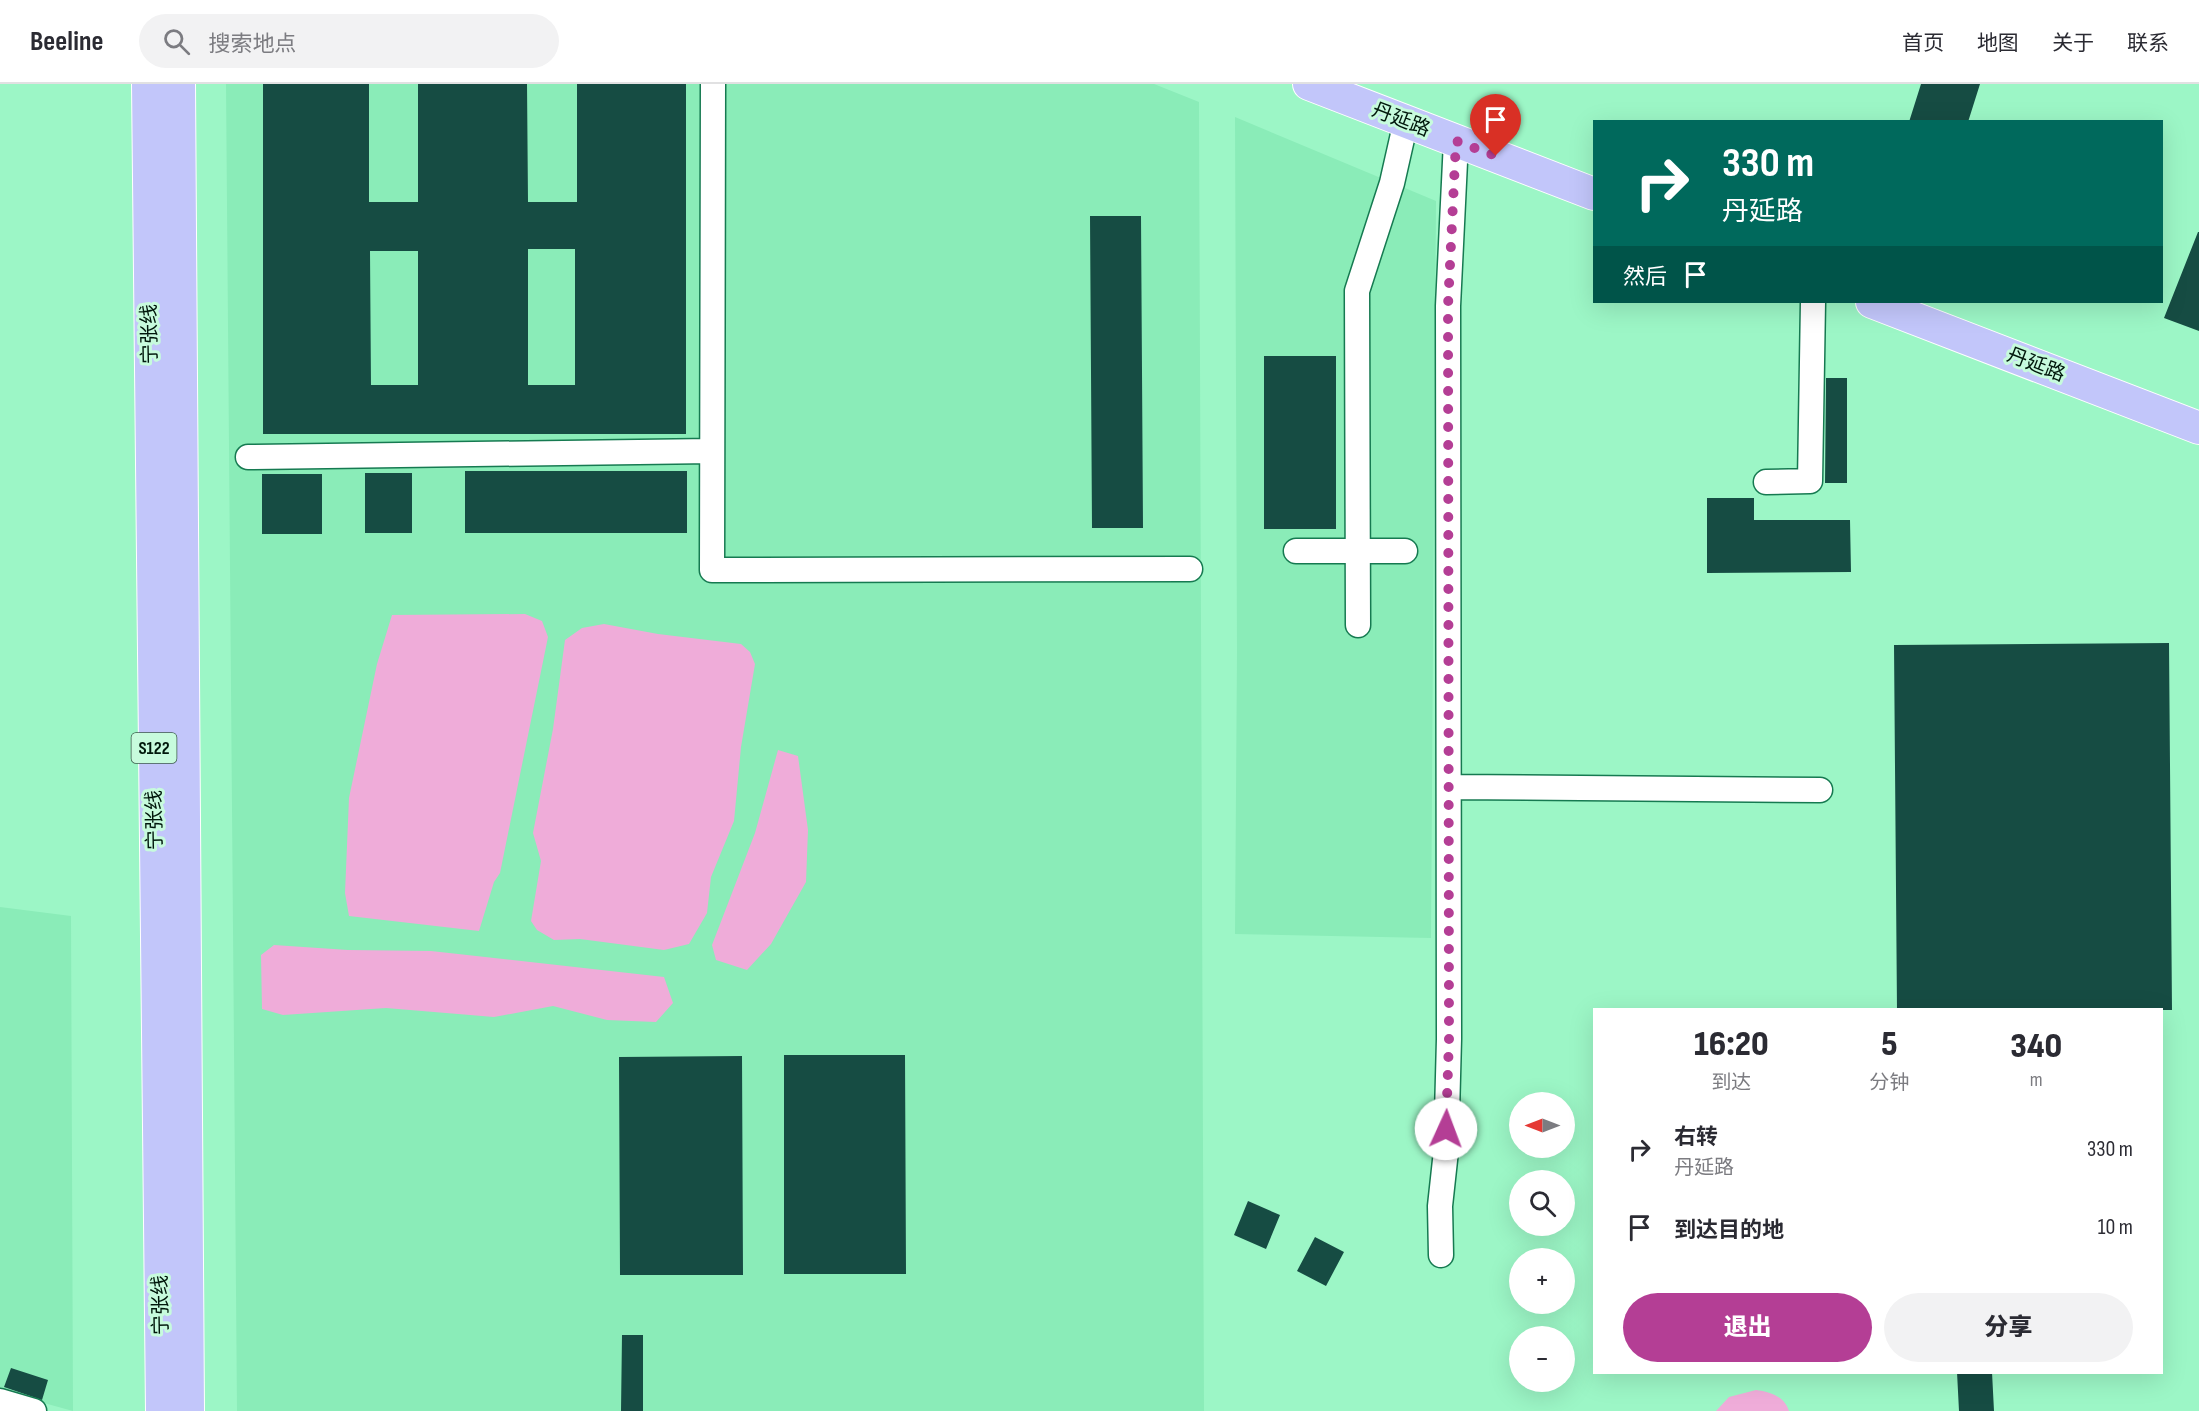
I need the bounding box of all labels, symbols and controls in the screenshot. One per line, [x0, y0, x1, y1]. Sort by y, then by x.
search box [139, 14, 559, 68]
text: Beeline [30, 25, 103, 58]
icon: search [160, 25, 193, 58]
text: 搜索地点 [208, 31, 296, 58]
text: 首页 [1902, 31, 1944, 56]
text: 地图 [1977, 31, 2019, 56]
text: 关于 [2052, 31, 2094, 56]
text: 联系 [2127, 31, 2169, 56]
pin [1470, 94, 1521, 156]
street label: 丹延路 [1369, 98, 1433, 142]
icon: arrive [1479, 103, 1512, 136]
text: 330 m [1722, 138, 1814, 189]
icon: right [1623, 144, 1701, 222]
text: 丹延路 [1722, 196, 1803, 228]
icon: arrive [1679, 258, 1712, 291]
text: 然后 [1623, 264, 1667, 291]
street label: 宁张线 [137, 304, 163, 364]
street label: 丹延路 [2004, 343, 2068, 387]
road number: S122 [132, 733, 176, 763]
street label: 宁张线 [142, 790, 168, 850]
text: 16:20 [1694, 1023, 1769, 1066]
text: 5 [1881, 1023, 1898, 1066]
text: 340 [2010, 1025, 2062, 1068]
text: m [2030, 1068, 2043, 1092]
text: 到达 [1711, 1071, 1751, 1095]
text: 分钟 [1869, 1071, 1909, 1095]
north arrow [1509, 1092, 1575, 1158]
map controls [1509, 1092, 1575, 1392]
position arrow [1414, 1097, 1478, 1161]
text: 右转 [1674, 1124, 1718, 1151]
icon: right [1623, 1133, 1656, 1166]
text: 330 m [2087, 1136, 2133, 1163]
text: 丹延路 [1674, 1156, 1734, 1180]
button: search [1509, 1170, 1575, 1236]
icon: arrive [1623, 1211, 1656, 1244]
text: 10 m [2098, 1214, 2133, 1241]
text: 到达目的地 [1674, 1217, 1784, 1244]
button: + [1509, 1248, 1575, 1314]
street label: 宁张线 [148, 1275, 174, 1335]
button: 退出 [1623, 1293, 1872, 1362]
button: 分享 [1884, 1293, 2133, 1362]
button: − [1509, 1326, 1575, 1392]

